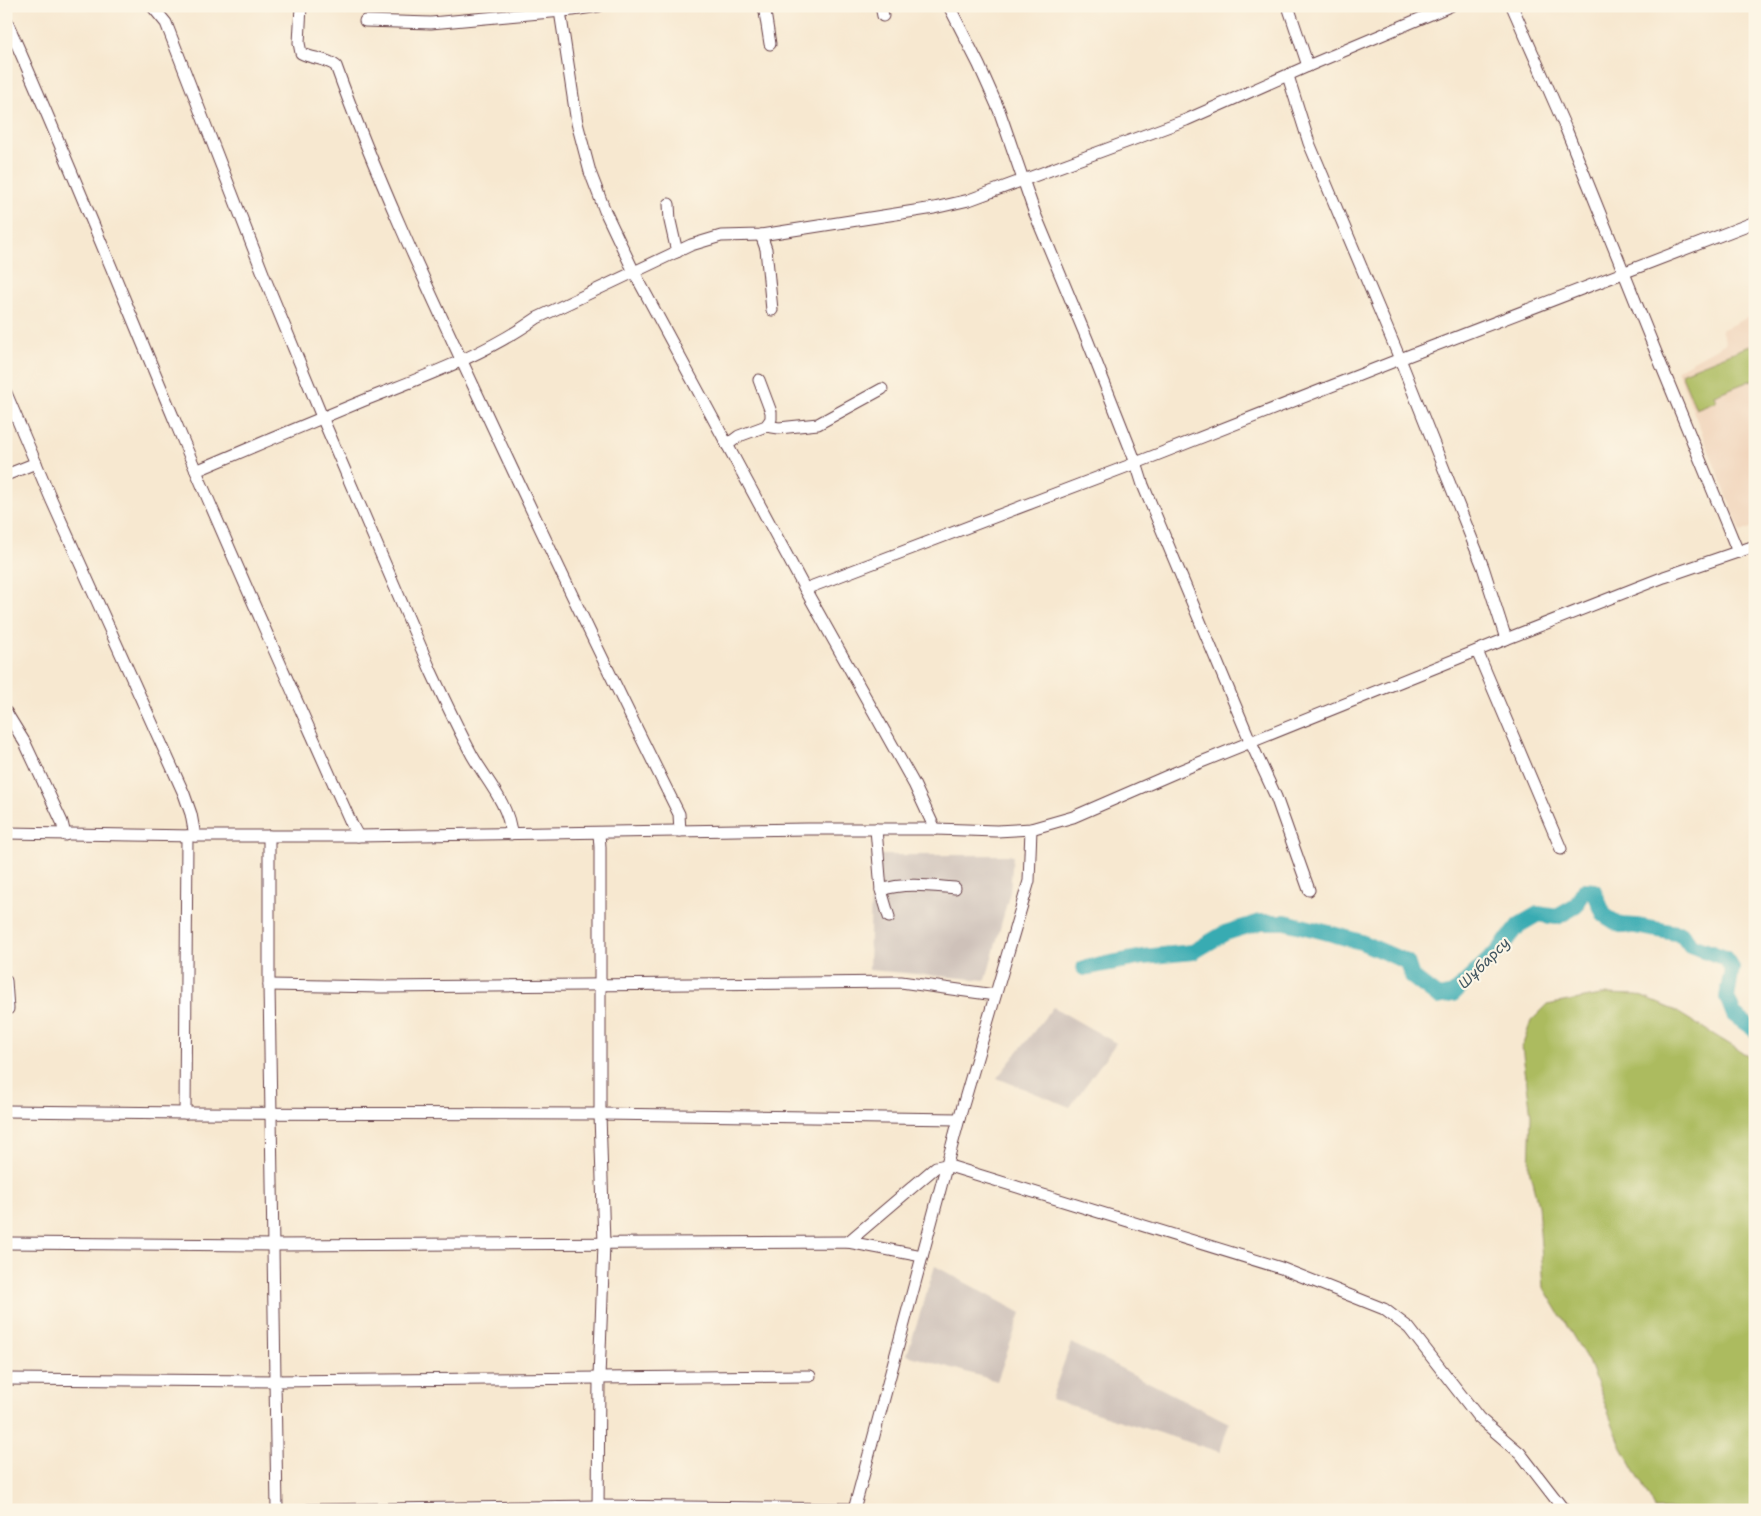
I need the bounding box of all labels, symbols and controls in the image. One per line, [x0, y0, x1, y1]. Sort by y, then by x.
water label: Шұбарсу [1454, 933, 1514, 993]

